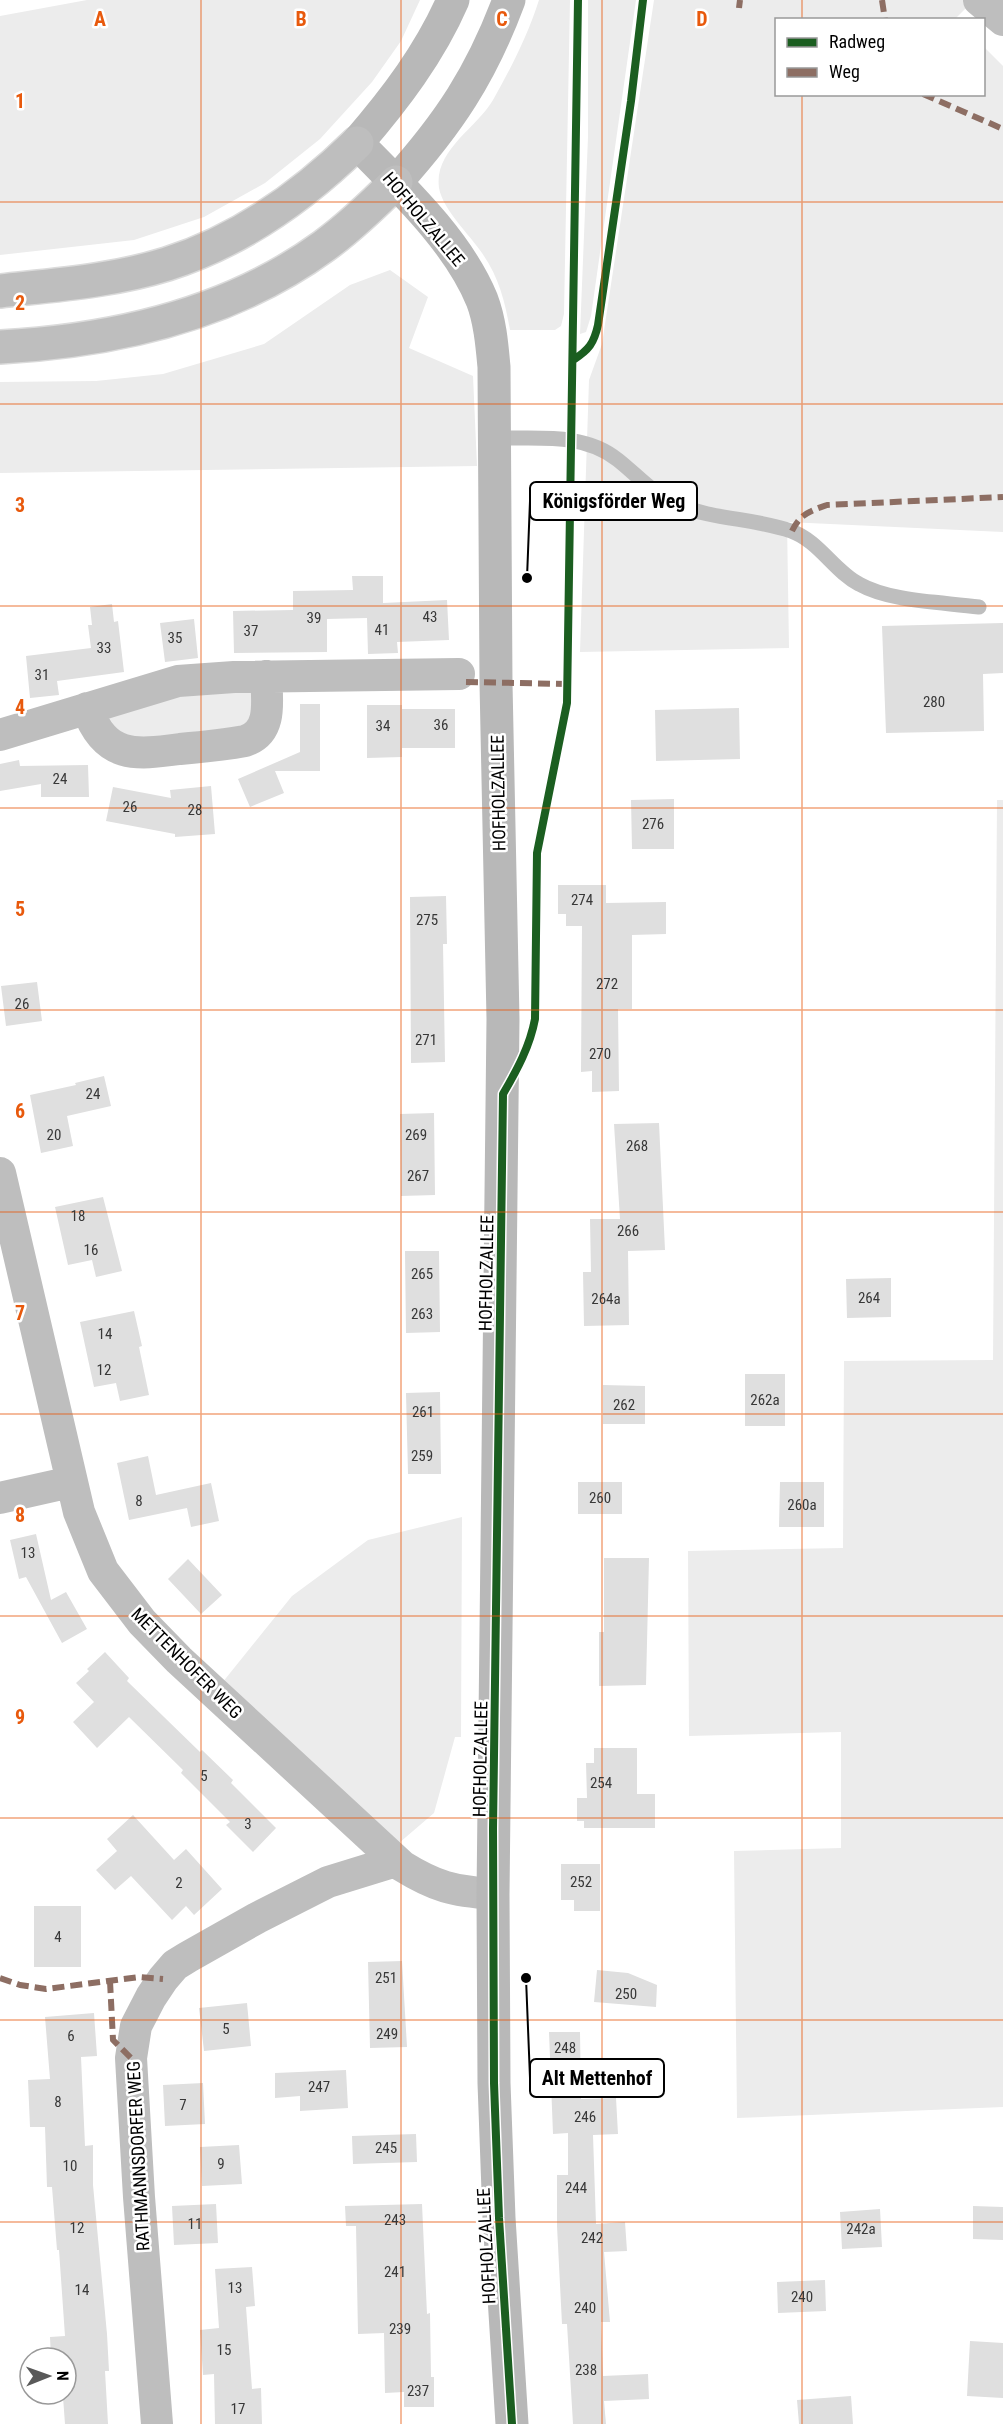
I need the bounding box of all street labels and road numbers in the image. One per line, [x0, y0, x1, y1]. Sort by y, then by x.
street label: HOFHOLZALLEE [379, 168, 469, 270]
street label: HOFHOLZALLEE [486, 735, 510, 851]
street label: HOFHOLZALLEE [474, 1215, 498, 1331]
street label: METTENHOFER WEG [127, 1603, 247, 1723]
street label: HOFHOLZALLEE [468, 1701, 492, 1817]
street label: RATHMANNSDORFER WEG [123, 2060, 153, 2252]
street label: HOFHOLZALLEE [472, 2187, 500, 2305]

